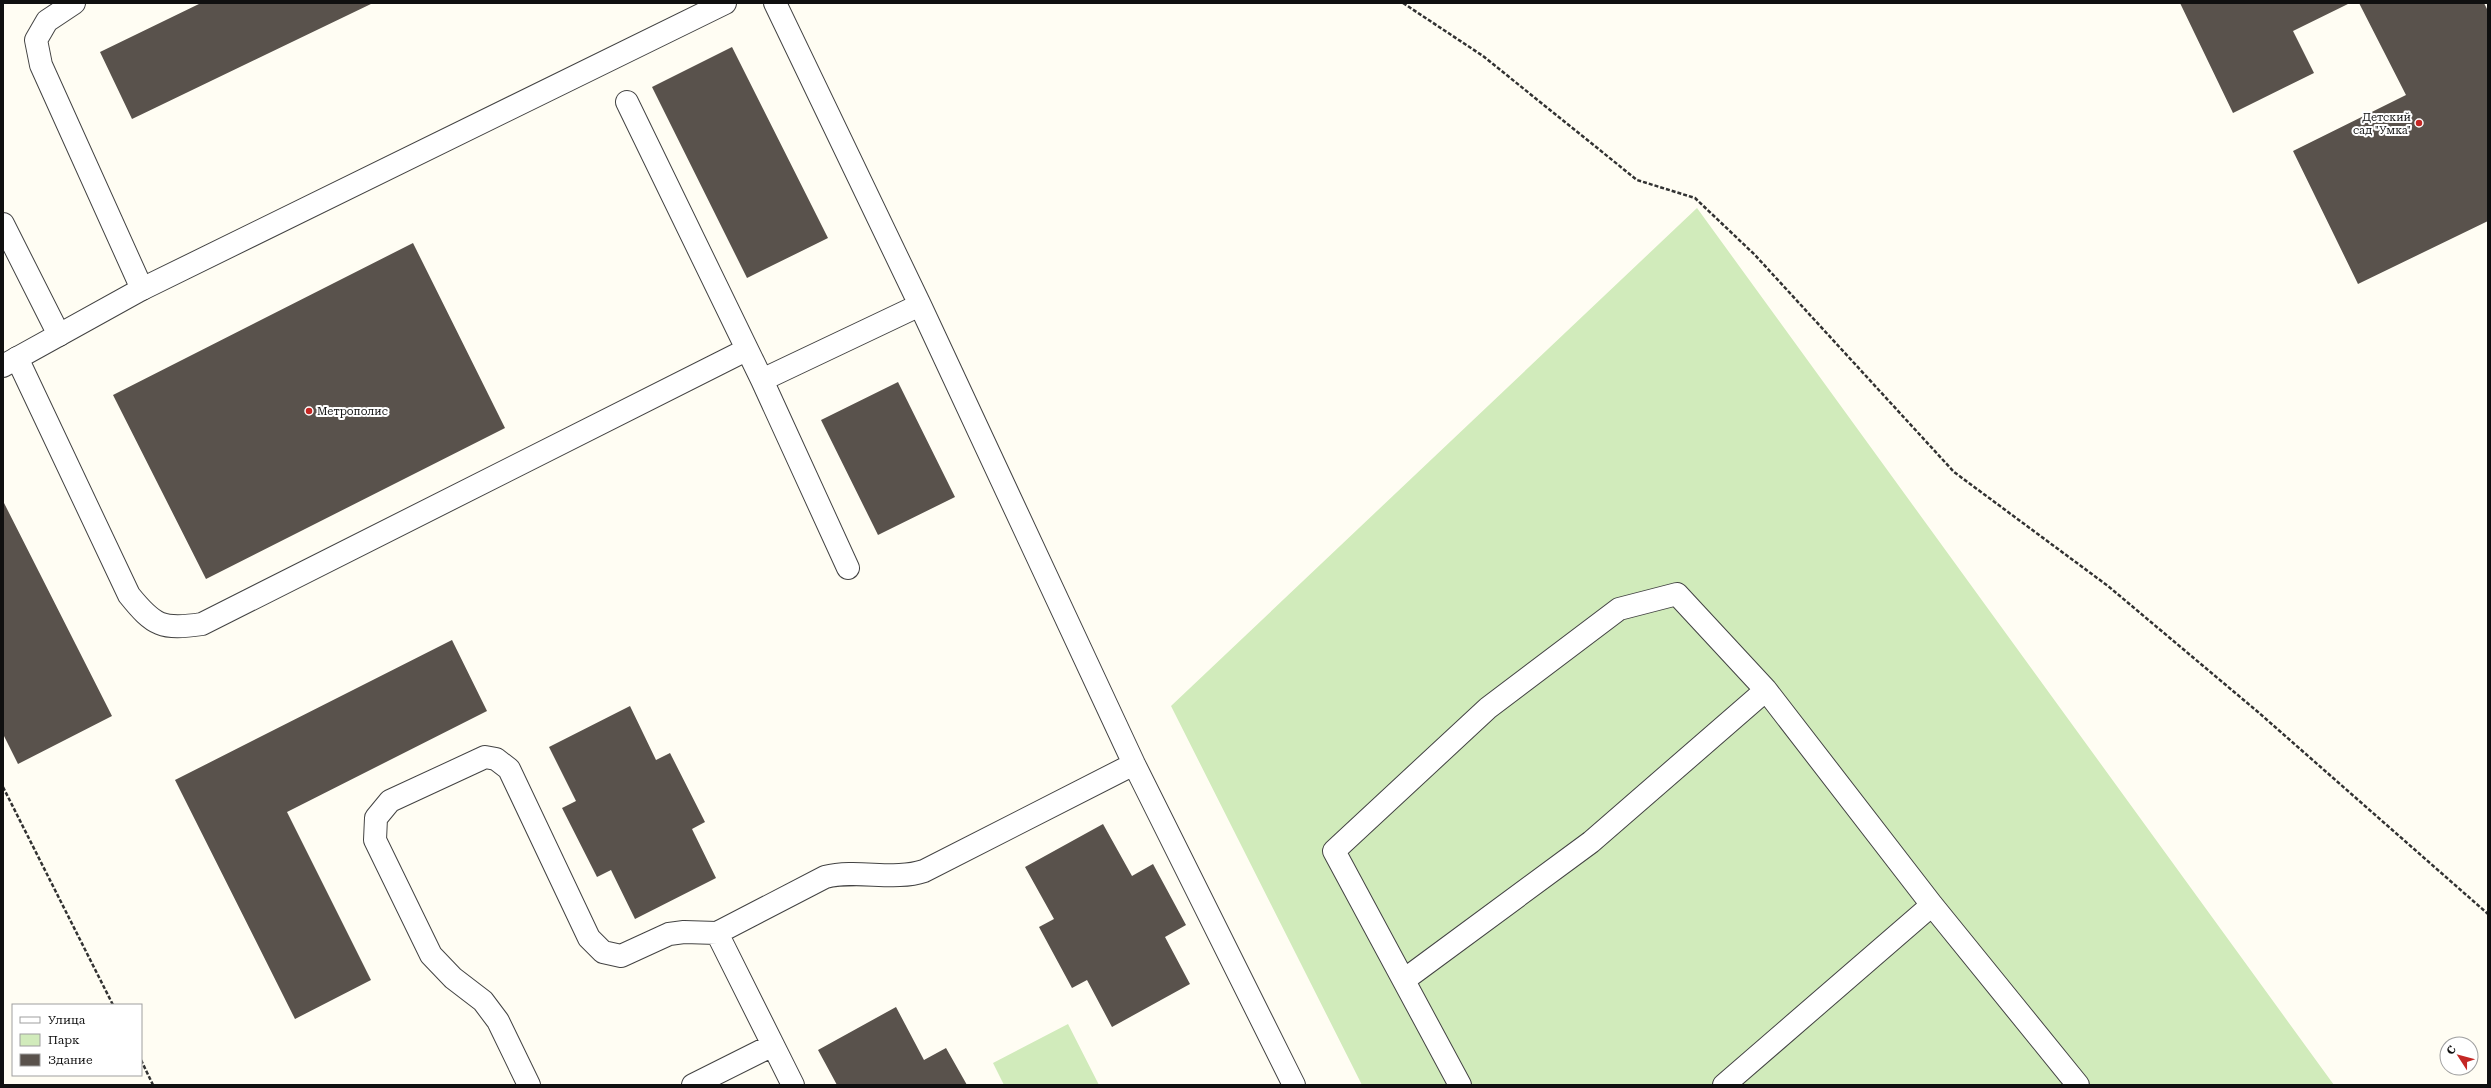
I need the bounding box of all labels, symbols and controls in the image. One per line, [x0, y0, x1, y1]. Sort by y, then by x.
place label: Детский сад "Умка" [2353, 111, 2411, 137]
marker: Детский сад "Умка" [2414, 118, 2424, 128]
place label: Метрополис [317, 405, 388, 418]
marker: Метрополис [304, 406, 314, 416]
legend [12, 1004, 142, 1076]
text: Улица [48, 1013, 86, 1027]
text: Парк [48, 1033, 80, 1047]
north arrow [2439, 1036, 2479, 1076]
text: С [2444, 1043, 2459, 1057]
text: Здание [48, 1053, 93, 1067]

